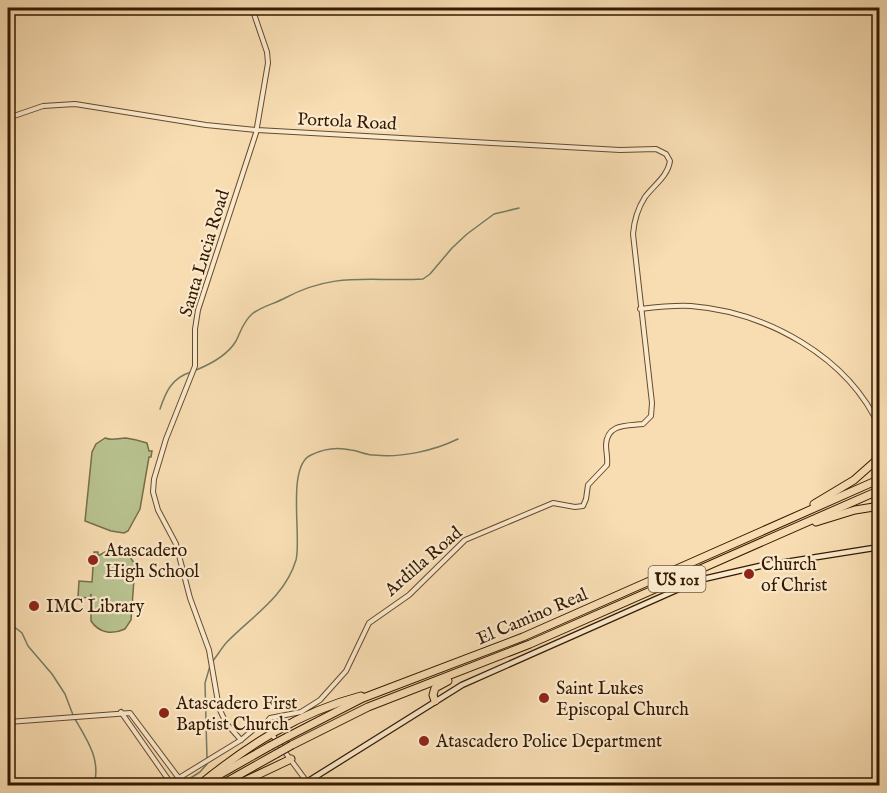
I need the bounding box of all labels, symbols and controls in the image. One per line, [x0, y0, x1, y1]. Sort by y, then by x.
street label: Portola Road [297, 108, 398, 137]
street label: Santa Lucia Road [175, 187, 236, 320]
street label: Ardilla Road [380, 522, 468, 603]
place label: Atascadero High School [104, 540, 199, 584]
marker: Atascadero High School [86, 553, 100, 567]
place label: Church of Christ [761, 554, 827, 598]
road number: US 101 [648, 566, 706, 592]
marker: Church of Christ [742, 567, 756, 581]
street label: El Camino Real [474, 584, 592, 651]
place label: IMC Library [46, 596, 144, 619]
marker: IMC Library [27, 599, 41, 613]
place label: Saint Lukes Episcopal Church [556, 678, 689, 722]
marker: Saint Lukes Episcopal Church [537, 691, 551, 705]
place label: Atascadero First Baptist Church [175, 693, 297, 737]
marker: Atascadero First Baptist Church [157, 706, 171, 720]
place label: Atascadero Police Department [435, 731, 662, 754]
marker: Atascadero Police Department [417, 734, 431, 748]

